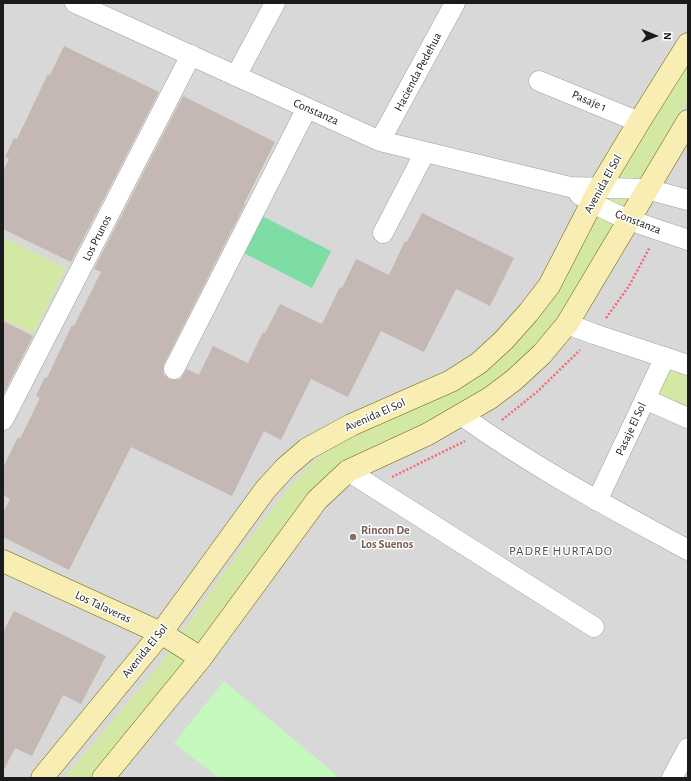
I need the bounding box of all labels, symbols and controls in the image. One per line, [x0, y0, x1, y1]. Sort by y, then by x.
north arrow [635, 16, 675, 56]
street label: Hacienda Pedehua [391, 30, 445, 114]
text: N [662, 32, 673, 40]
street label: Pasaje 1 [569, 87, 609, 115]
street label: Constanza [291, 96, 341, 128]
street label: Avenida El Sol [581, 152, 625, 216]
street label: Constanza [613, 207, 663, 237]
street label: Los Prunos [79, 213, 115, 263]
street label: Avenida El Sol [342, 395, 408, 435]
street label: Pasaje El Sol [612, 400, 650, 458]
place label: Rincon De Los Suenos [361, 523, 413, 551]
marker: Rincon De Los Suenos [348, 532, 358, 542]
district label: PADRE HURTADO [509, 543, 613, 559]
street label: Los Talaveras [73, 588, 133, 626]
street label: Avenida El Sol [119, 621, 171, 681]

